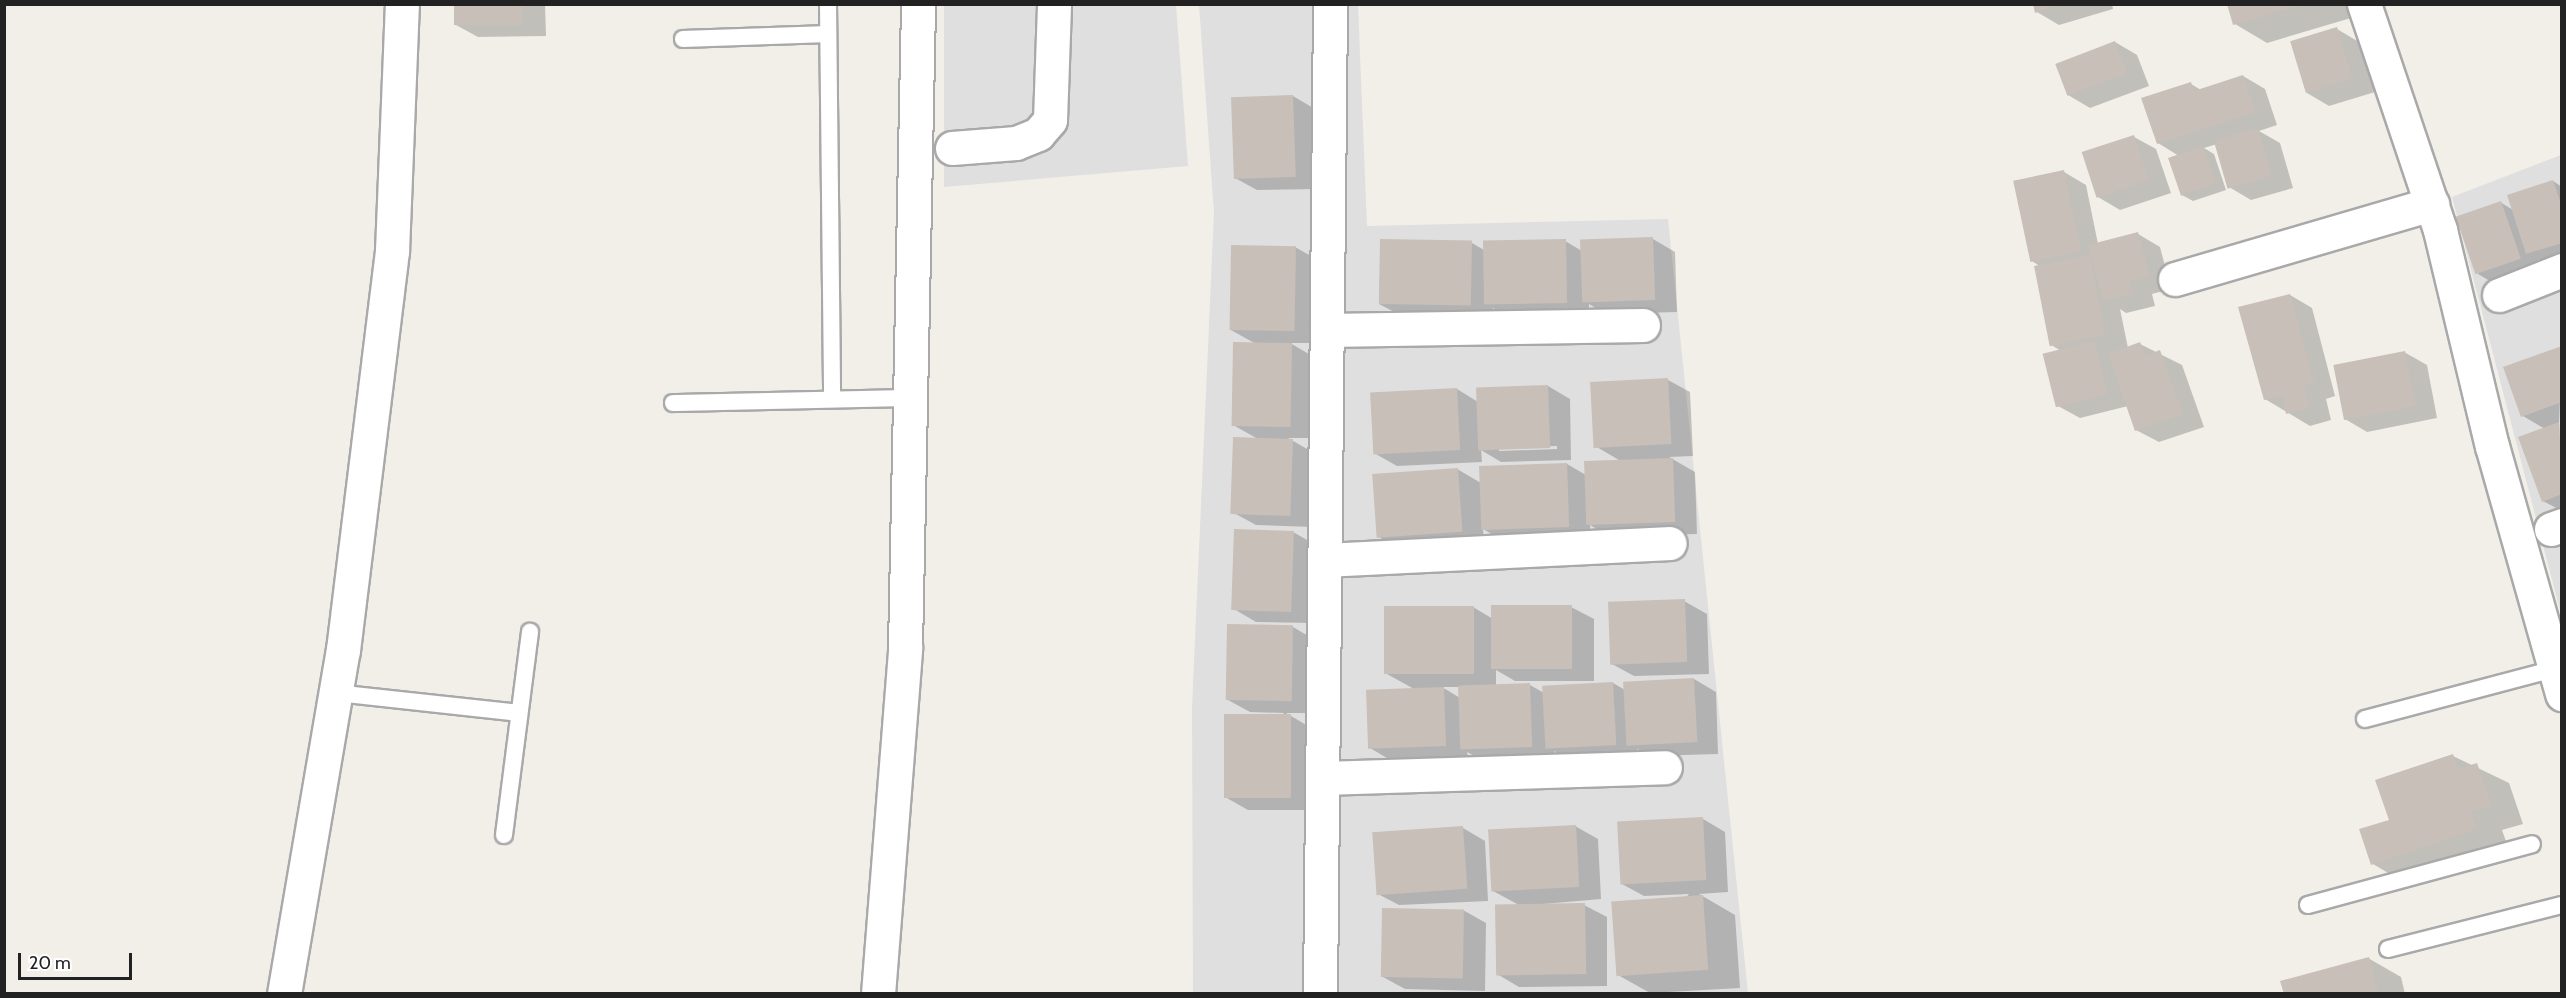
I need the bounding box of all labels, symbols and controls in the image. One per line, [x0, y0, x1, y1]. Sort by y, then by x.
scale bar [21, 941, 135, 979]
text: 20 m [29, 952, 71, 974]

